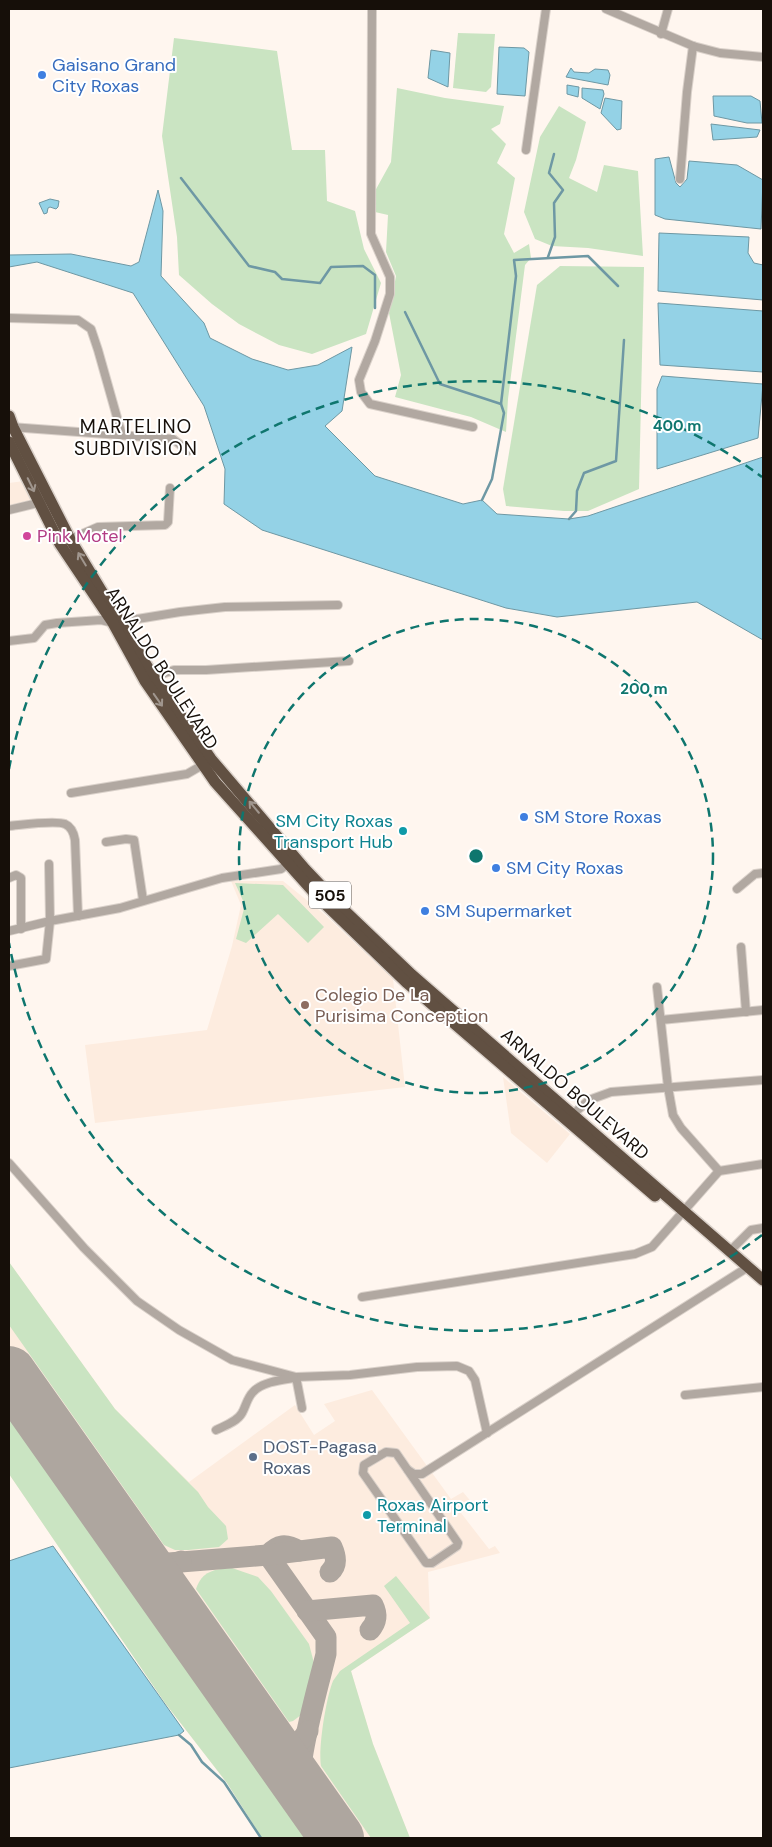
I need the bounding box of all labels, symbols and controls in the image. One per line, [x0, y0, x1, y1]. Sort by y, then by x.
place label: Gaisano Grand City Roxas [52, 53, 176, 98]
marker: Gaisano Grand City Roxas [36, 69, 48, 81]
district label: MARTELINO SUBDIVISION [74, 414, 198, 461]
text: 400 m [653, 416, 701, 436]
one-way arrow [26, 478, 36, 493]
place label: Pink Motel [37, 524, 122, 548]
marker: Pink Motel [21, 530, 33, 542]
one-way arrow [77, 552, 87, 566]
street label: ARNALDO BOULEVARD [100, 582, 224, 754]
text: 200 m [620, 679, 668, 699]
one-way arrow [153, 693, 163, 707]
one-way arrow [248, 801, 259, 814]
place label: SM Store Roxas [534, 805, 662, 829]
place label: SM City Roxas Transport Hub [274, 809, 393, 854]
marker: SM Store Roxas [518, 811, 530, 823]
marker: SM City Roxas Transport Hub [397, 825, 409, 837]
centre of rings [467, 847, 485, 865]
place label: SM City Roxas [506, 856, 624, 880]
marker: SM City Roxas [490, 862, 502, 874]
road number: 505 [309, 882, 351, 908]
place label: SM Supermarket [435, 899, 572, 923]
marker: SM Supermarket [419, 905, 431, 917]
place label: Colegio De La Purisima Conception [315, 983, 488, 1028]
marker: Colegio De La Purisima Conception [299, 999, 311, 1011]
street label: ARNALDO BOULEVARD [496, 1023, 654, 1165]
place label: DOST-Pagasa Roxas [263, 1435, 377, 1480]
marker: DOST-Pagasa Roxas [247, 1451, 259, 1463]
place label: Roxas Airport Terminal [377, 1493, 489, 1538]
marker: Roxas Airport Terminal [361, 1509, 373, 1521]

